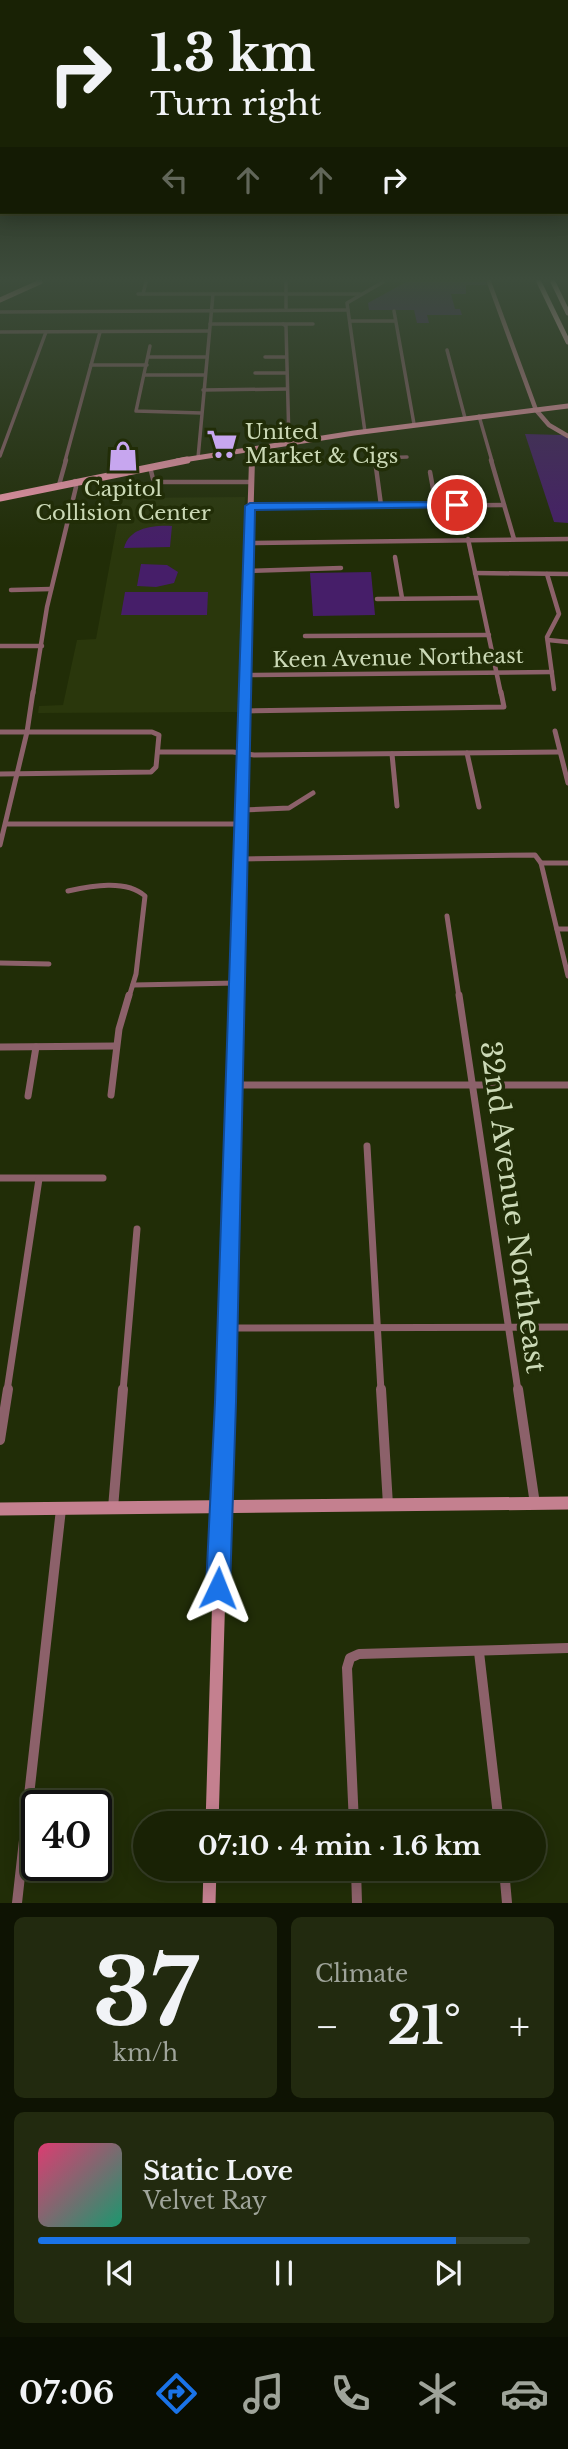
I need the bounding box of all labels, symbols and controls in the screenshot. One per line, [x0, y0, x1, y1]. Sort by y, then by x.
text: 1.3 km [150, 23, 315, 84]
icon: right [35, 28, 126, 119]
text: Turn right [150, 84, 321, 124]
icon: left [156, 161, 194, 199]
icon: ahead [229, 161, 267, 199]
icon: ahead [302, 161, 340, 199]
icon: right [375, 161, 413, 199]
place label: United Market & Cigs [245, 419, 398, 469]
supermarket icon: United Market & Cigs [205, 427, 239, 461]
shop icon: Capitol Collision Center [106, 439, 140, 473]
pin [427, 475, 487, 535]
place label: Capitol Collision Center [35, 476, 211, 526]
icon: arrive [438, 486, 476, 524]
street label: Keen Avenue Northeast [272, 643, 524, 673]
street label: 32nd Avenue Northeast [472, 1039, 554, 1376]
position arrow [181, 1551, 255, 1625]
speed limit sign: 40 [21, 1790, 112, 1881]
text: 07:10 · 4 min · 1.6 km [198, 1830, 481, 1862]
text: 37 [93, 1937, 198, 2050]
text: Climate [315, 1960, 408, 1988]
text: 21° [387, 1994, 461, 2058]
text: − [315, 2003, 339, 2050]
text: + [509, 2003, 530, 2050]
text: km/h [113, 2039, 178, 2067]
text: Static Love [143, 2155, 293, 2187]
text: Velvet Ray [143, 2187, 267, 2215]
icon: previous [101, 2254, 139, 2292]
icon: pause [265, 2254, 303, 2292]
icon: next [429, 2254, 467, 2292]
icon: directions [152, 2369, 201, 2418]
icon: music [239, 2369, 288, 2418]
icon: phone [326, 2369, 375, 2418]
icon: climate [413, 2369, 462, 2418]
icon: car [500, 2369, 549, 2418]
text: 07:06 [19, 2373, 114, 2413]

